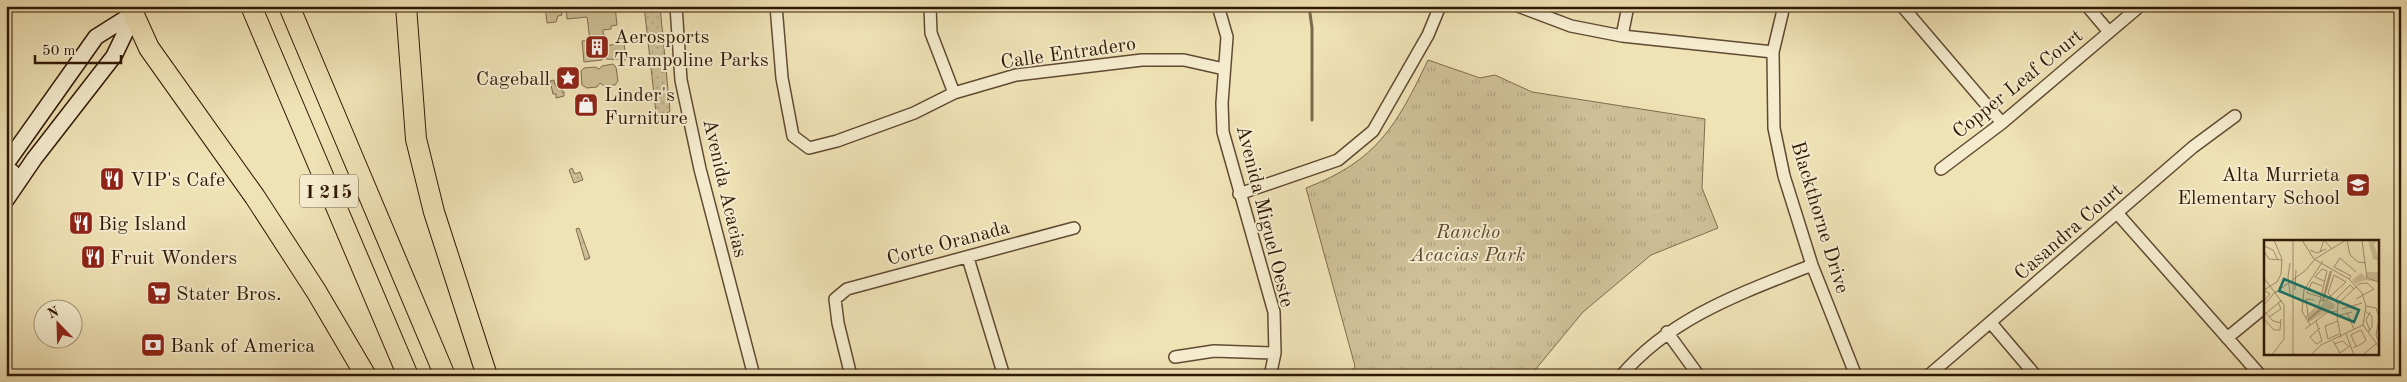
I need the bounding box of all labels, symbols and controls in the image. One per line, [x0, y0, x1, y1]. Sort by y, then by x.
street label: Copper Leaf Court [1949, 26, 2087, 143]
place label: Aerosports Trampoline Parks [614, 28, 769, 71]
scale bar [35, 32, 121, 64]
building icon: Aerosports Trampoline Parks [584, 34, 610, 60]
street label: Calle Entradero [999, 35, 1137, 73]
text: 50 m [42, 44, 76, 59]
place icon: Cageball [555, 65, 581, 91]
place label: Cageball [476, 70, 550, 90]
place label: Linder's Furniture [604, 86, 688, 129]
shop icon: Linder's Furniture [573, 92, 599, 118]
street label: Avenida Acacias [698, 117, 750, 260]
street label: Avenida Miguel Oeste [1232, 123, 1296, 310]
street label: Blackthorne Drive [1786, 139, 1852, 296]
restaurant icon: VIP's Cafe [99, 166, 125, 192]
place label: Alta Murrieta Elementary School [2177, 166, 2340, 209]
place label: VIP's Cafe [130, 171, 225, 191]
school or university icon: Alta Murrieta Elementary School [2345, 172, 2371, 198]
road number: I 215 [300, 175, 358, 208]
street label: Casandra Court [2011, 180, 2127, 285]
restaurant icon: Big Island [68, 210, 94, 236]
place label: Big Island [98, 215, 187, 235]
street label: Corte Oranada [885, 218, 1012, 270]
park label: Rancho Acacias Park [1410, 223, 1526, 266]
inset map [2264, 240, 2380, 354]
restaurant icon: Fruit Wonders [80, 244, 106, 270]
place label: Fruit Wonders [110, 249, 237, 269]
supermarket icon: Stater Bros. [146, 280, 172, 306]
place label: Stater Bros. [176, 285, 281, 305]
north arrow [32, 300, 82, 350]
text: N [46, 304, 61, 321]
bank icon: Bank of America [140, 332, 166, 358]
place label: Bank of America [170, 337, 315, 357]

